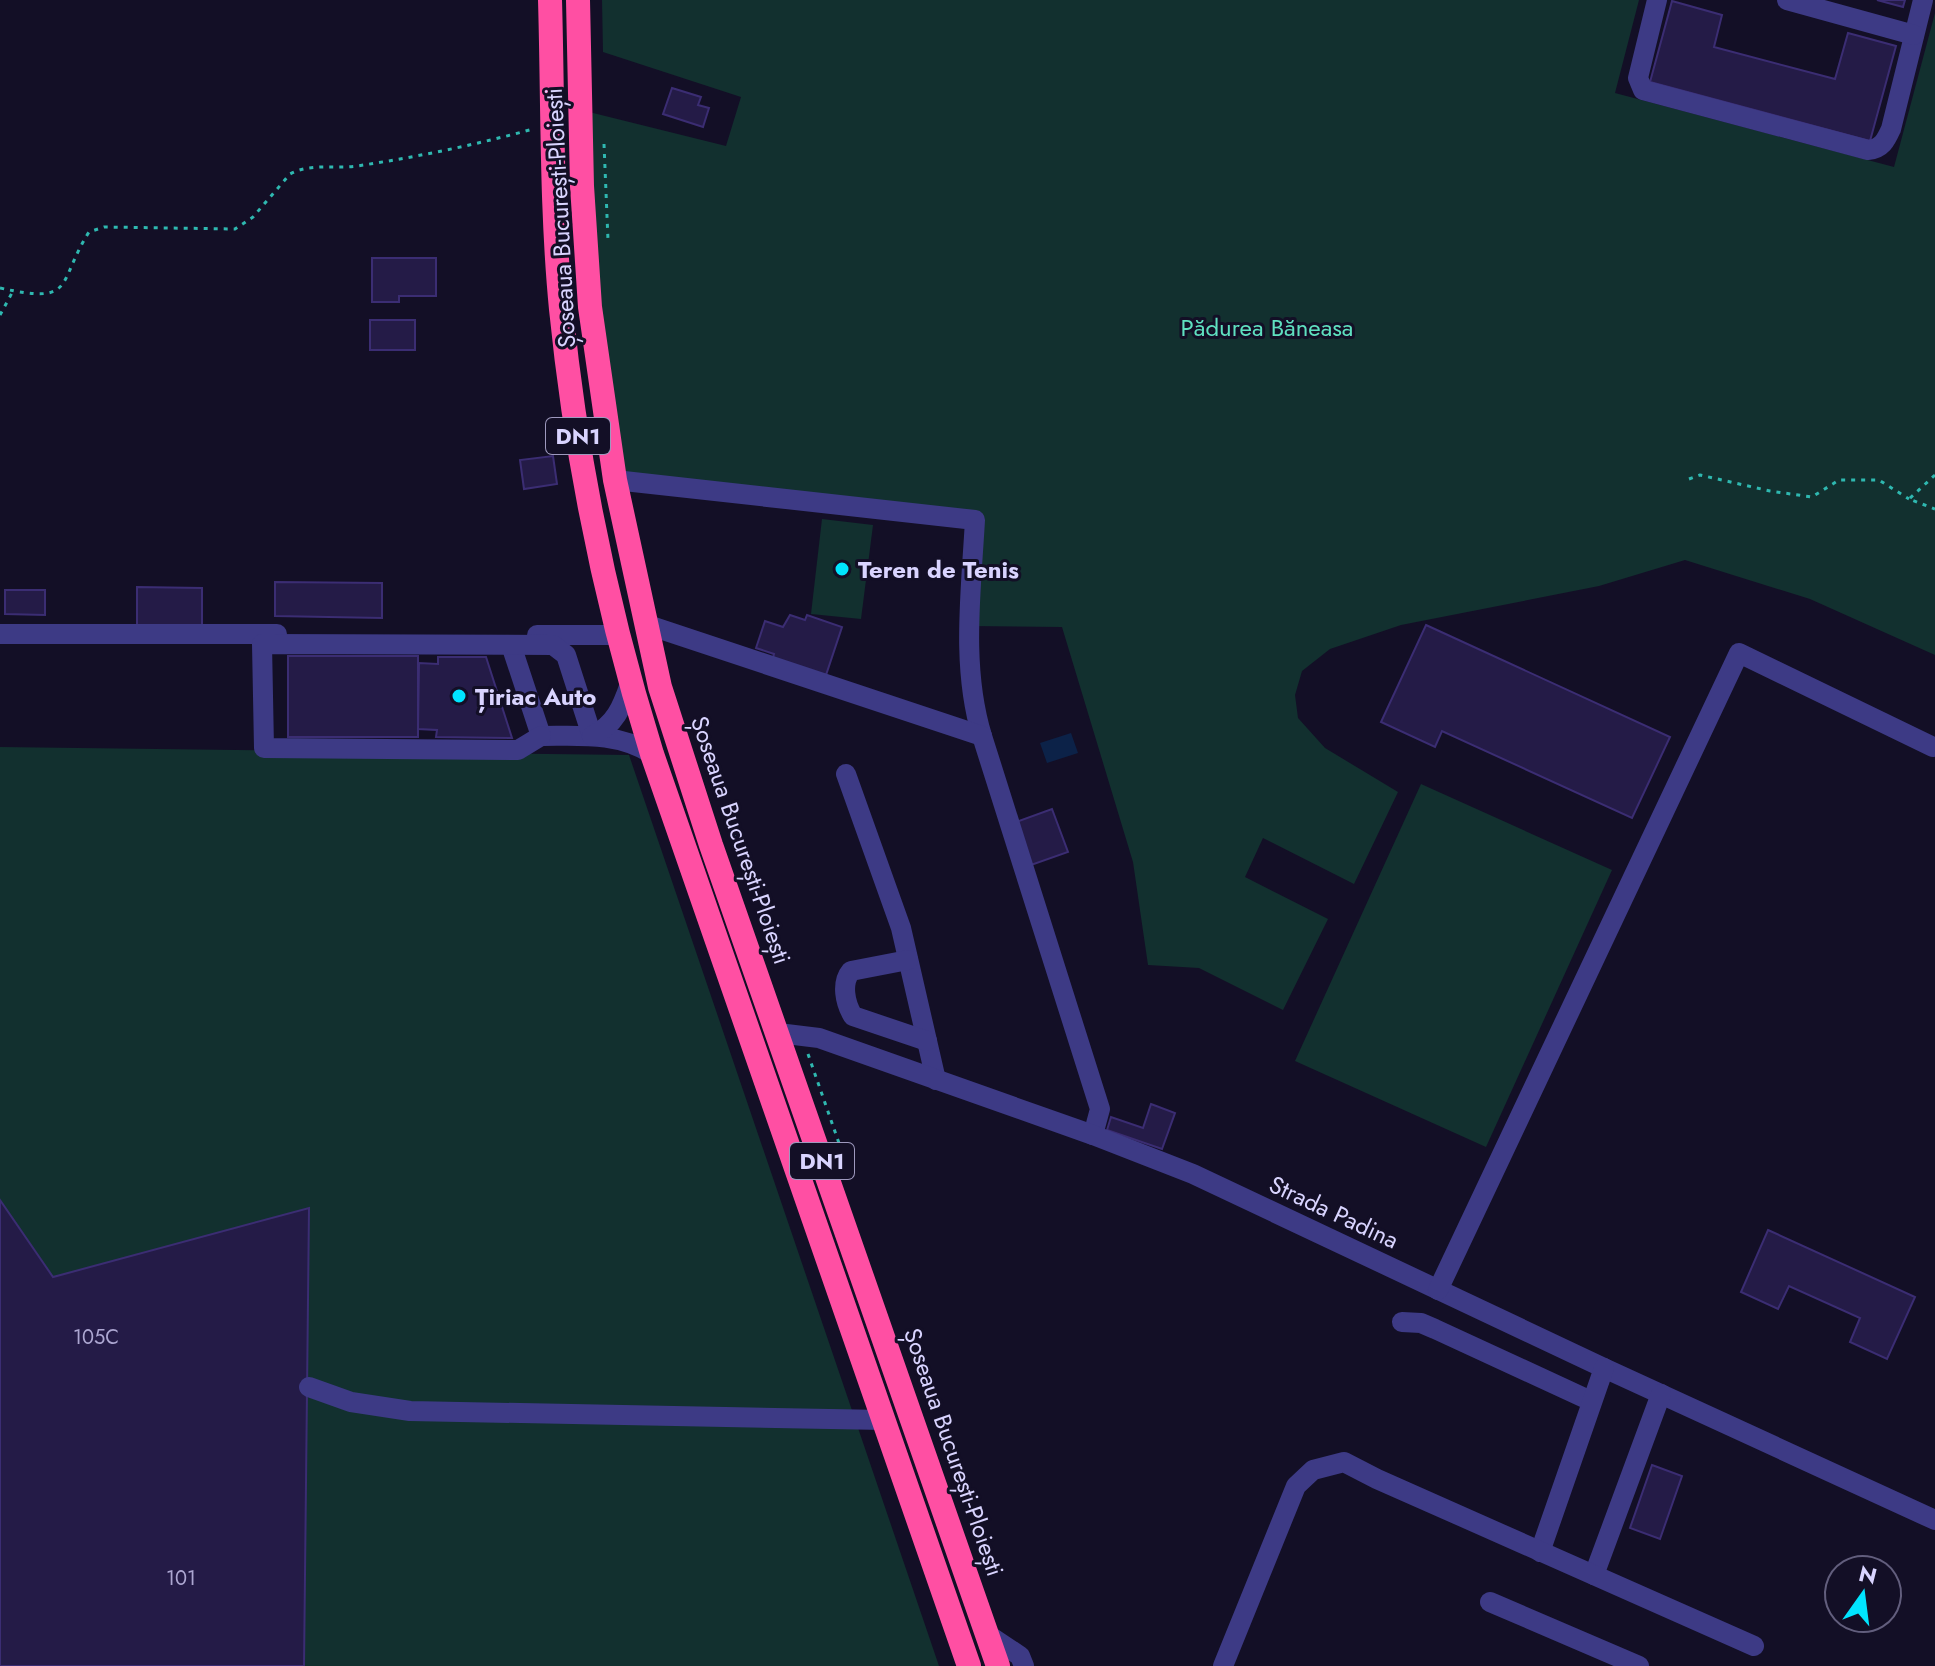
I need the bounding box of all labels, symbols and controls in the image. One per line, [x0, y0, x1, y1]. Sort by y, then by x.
street label: Șoseaua București-Ploiești [536, 87, 584, 349]
park label: Pădurea Băneasa [1181, 310, 1353, 345]
road number: DN1 [546, 418, 610, 454]
place label: Teren de Tenis [858, 552, 1019, 587]
marker: Teren de Tenis [833, 560, 851, 578]
place label: Țiriac Auto [475, 679, 596, 714]
marker: Țiriac Auto [450, 687, 468, 705]
street label: Șoseaua București-Ploiești [682, 711, 800, 969]
road number: DN1 [790, 1143, 854, 1179]
street label: Strada Padina [1264, 1167, 1404, 1257]
house number: 105C [73, 1323, 119, 1352]
street label: Șoseaua București-Ploiești [895, 1323, 1013, 1581]
north arrow [1823, 1554, 1903, 1634]
text: N [1855, 1557, 1880, 1592]
house number: 101 [166, 1564, 196, 1593]

